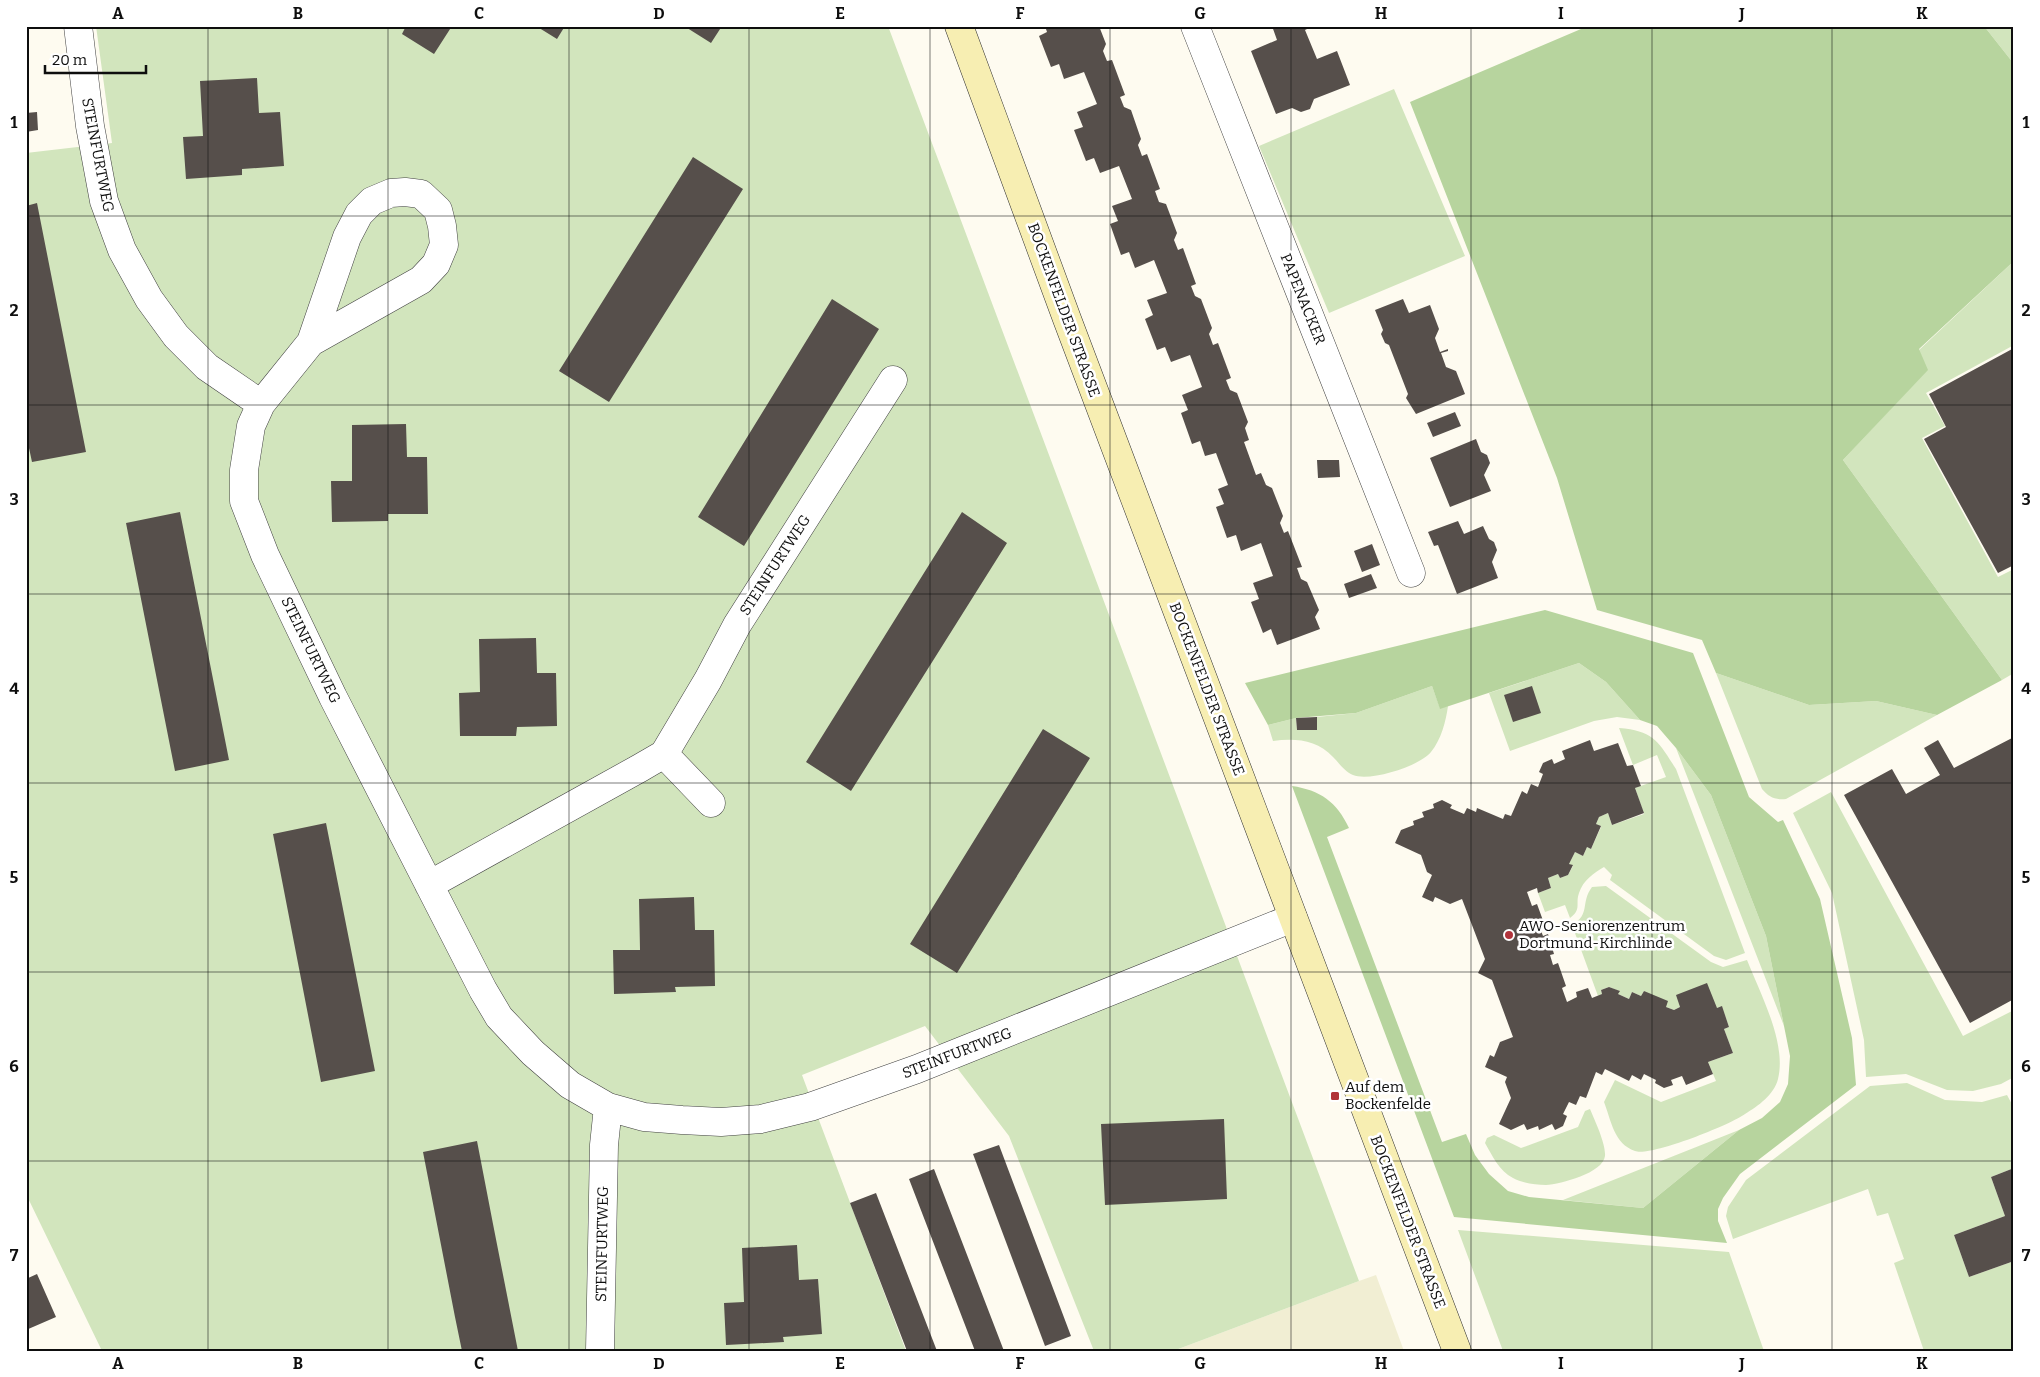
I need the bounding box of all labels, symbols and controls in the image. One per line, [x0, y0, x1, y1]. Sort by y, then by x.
text: A [112, 4, 124, 23]
text: B [293, 4, 303, 23]
text: C [474, 4, 484, 23]
text: D [653, 4, 665, 23]
text: E [835, 4, 845, 23]
text: F [1016, 4, 1025, 23]
text: G [1194, 4, 1206, 23]
text: H [1375, 4, 1388, 23]
text: I [1558, 4, 1564, 23]
text: J [1738, 4, 1745, 23]
text: K [1916, 4, 1928, 23]
scale bar [45, 42, 146, 74]
text: 20 m [52, 51, 88, 69]
street label: STEINFURTWEG [78, 96, 118, 214]
text: 1 [11, 113, 18, 132]
text: 1 [2023, 113, 2030, 132]
street label: BOCKENFELDER STRASSE [1024, 220, 1104, 400]
street label: PAPENACKER [1277, 251, 1330, 347]
text: 2 [9, 301, 19, 320]
text: 2 [2021, 301, 2031, 320]
text: 3 [9, 490, 19, 509]
text: 3 [2021, 490, 2031, 509]
street label: STEINFURTWEG [736, 511, 814, 619]
street label: STEINFURTWEG [277, 594, 345, 706]
street label: BOCKENFELDER STRASSE [1166, 600, 1248, 778]
text: 4 [9, 679, 19, 698]
text: 4 [2021, 679, 2031, 698]
text: 5 [10, 868, 19, 887]
text: 5 [2022, 868, 2031, 887]
place label: AWO-Seniorenzentrum Dortmund-Kirchlinde [1519, 917, 1686, 952]
marker: AWO-Seniorenzentrum Dortmund-Kirchlinde [1503, 929, 1515, 941]
street label: STEINFURTWEG [900, 1024, 1014, 1082]
text: 6 [9, 1057, 19, 1076]
text: 6 [2021, 1057, 2031, 1076]
place label: Auf dem Bockenfelde [1345, 1078, 1431, 1113]
marker: Auf dem Bockenfelde [1329, 1090, 1341, 1102]
street label: BOCKENFELDER STRASSE [1367, 1133, 1449, 1311]
street label: STEINFURTWEG [592, 1186, 612, 1302]
text: 7 [10, 1246, 19, 1265]
text: 7 [2022, 1246, 2031, 1265]
text: A [112, 1354, 124, 1373]
text: B [293, 1354, 303, 1373]
text: C [474, 1354, 484, 1373]
text: D [653, 1354, 665, 1373]
text: E [835, 1354, 845, 1373]
text: F [1016, 1354, 1025, 1373]
text: G [1194, 1354, 1206, 1373]
text: H [1375, 1354, 1388, 1373]
text: I [1558, 1354, 1564, 1373]
text: J [1738, 1354, 1745, 1373]
text: K [1916, 1354, 1928, 1373]

